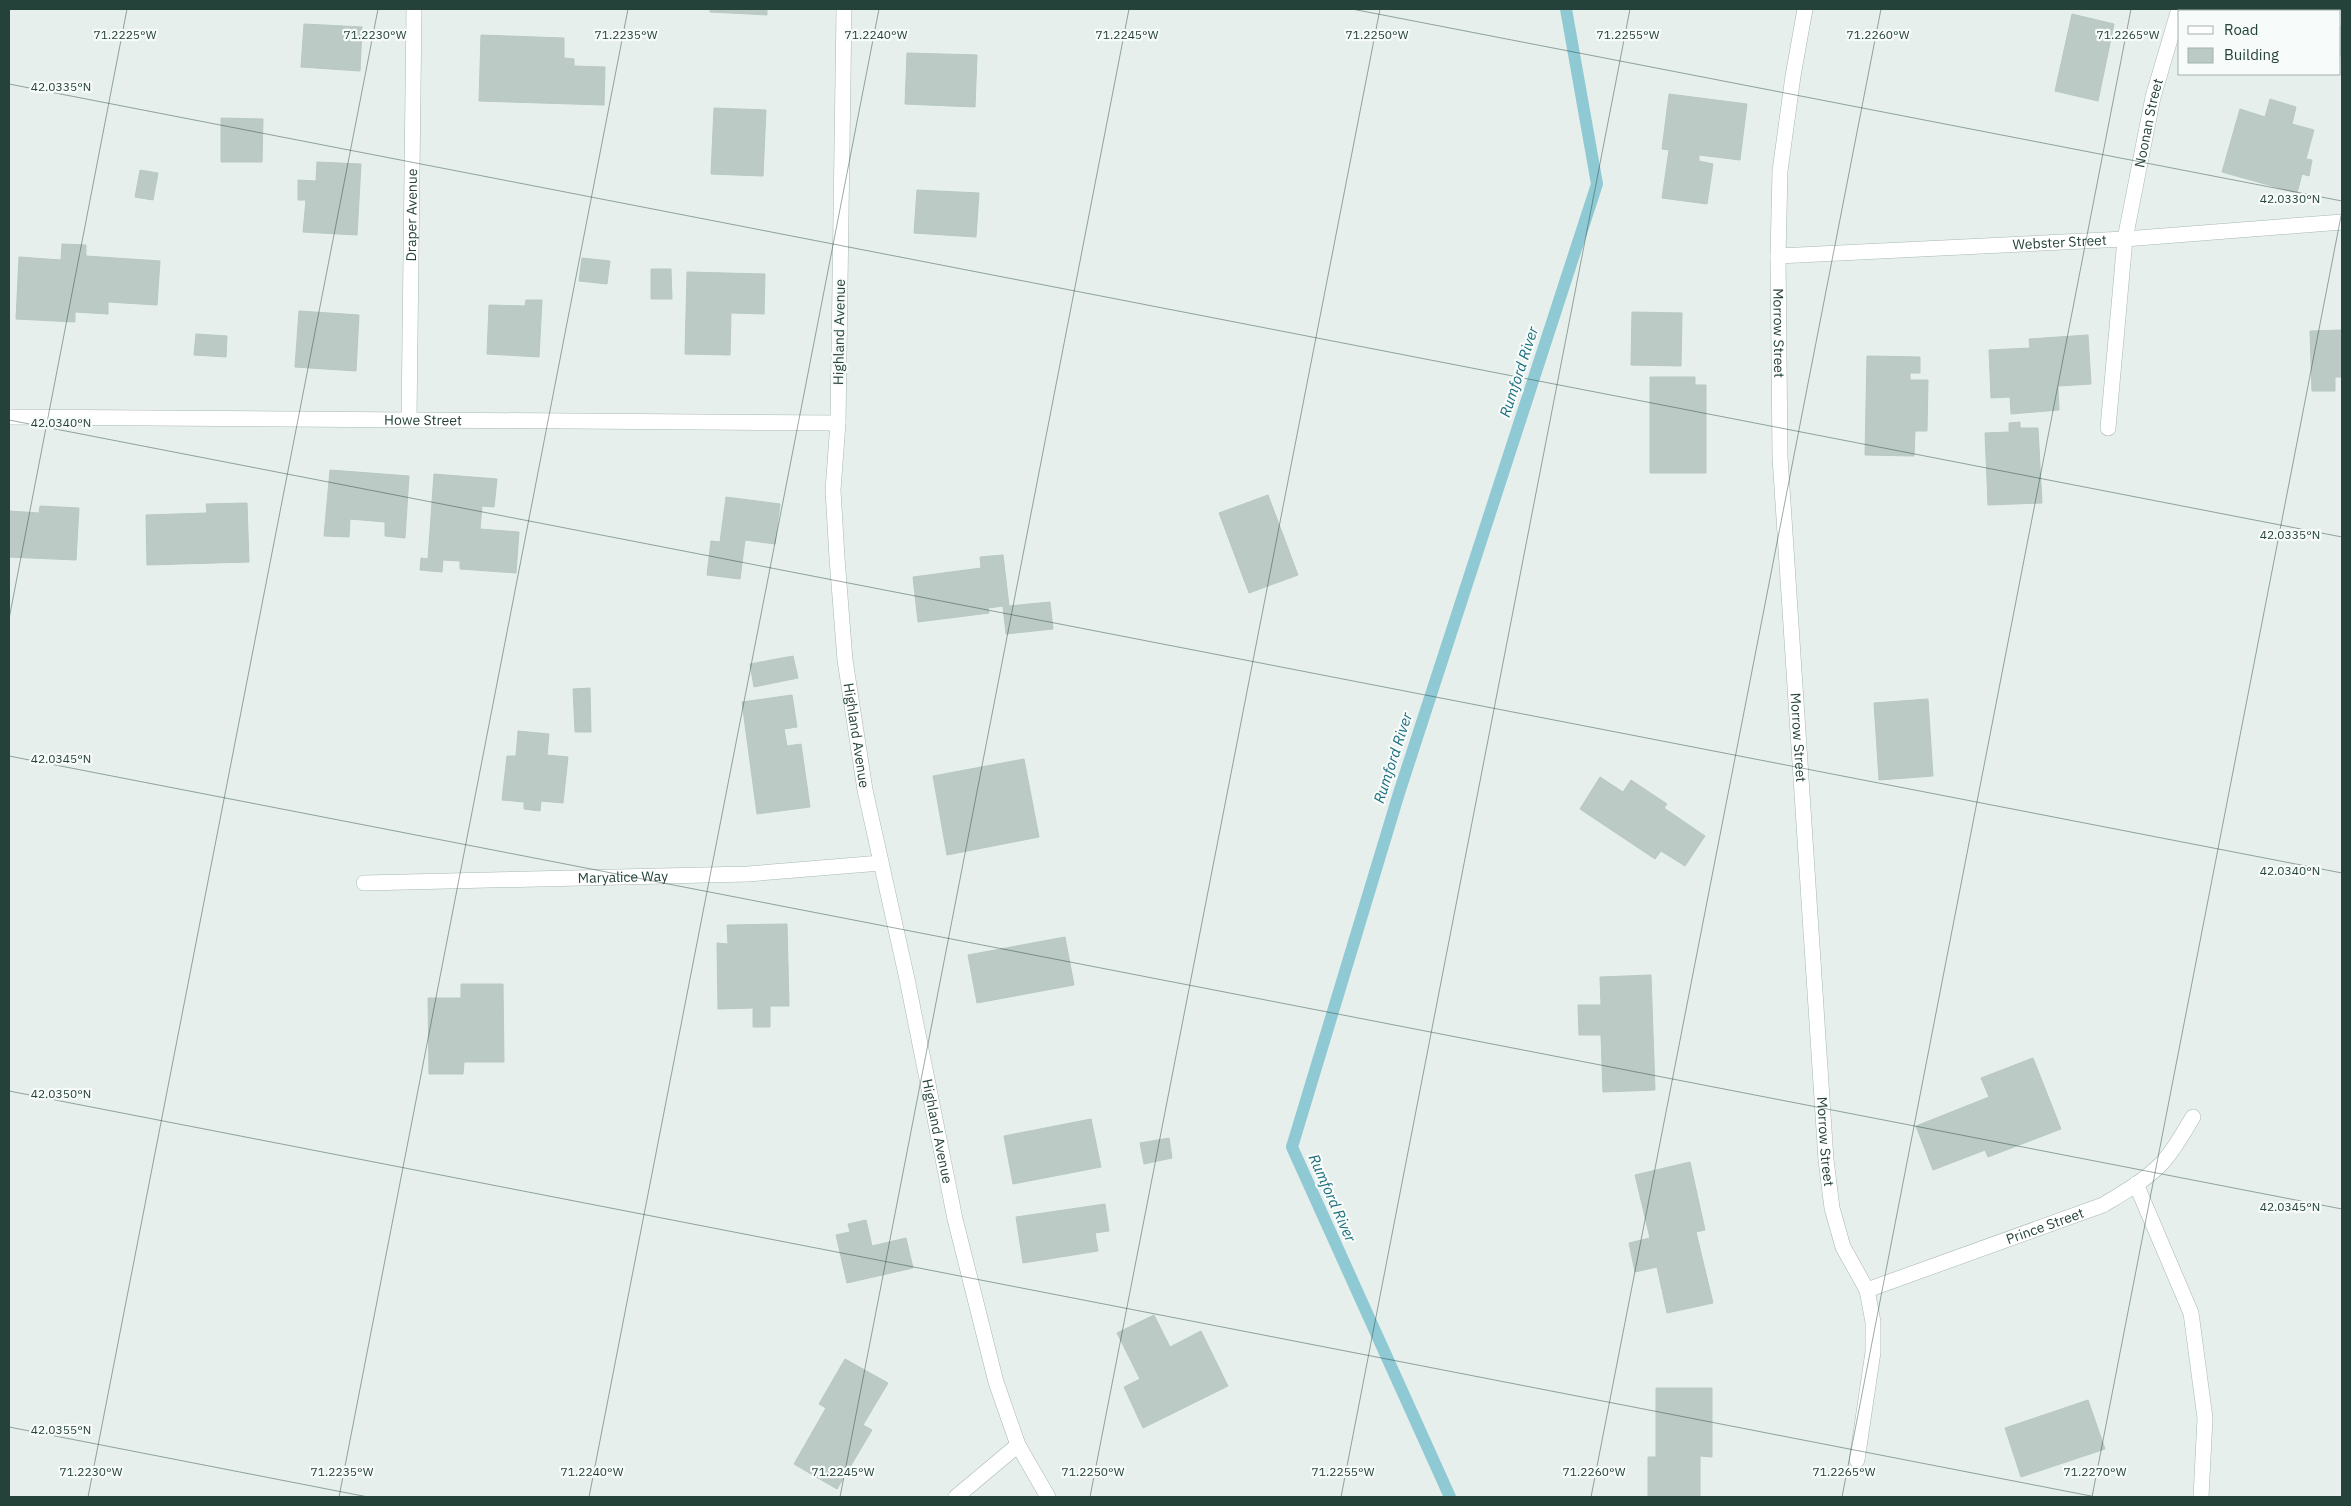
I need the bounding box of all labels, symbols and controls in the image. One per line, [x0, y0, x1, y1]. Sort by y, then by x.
legend [2178, 10, 2341, 75]
text: Road [2224, 20, 2259, 39]
text: 71.2225°W [94, 27, 157, 42]
text: 71.2230°W [344, 27, 407, 42]
text: 71.2235°W [595, 27, 658, 42]
text: 71.2240°W [845, 27, 908, 42]
text: 71.2245°W [1096, 27, 1159, 42]
text: 71.2250°W [1346, 27, 1409, 42]
text: 71.2255°W [1597, 27, 1660, 42]
text: 71.2260°W [1847, 27, 1910, 42]
text: 71.2265°W [2097, 27, 2160, 42]
text: Building [2224, 45, 2279, 64]
street label: Noonan Street [2130, 76, 2167, 169]
text: 42.0335°N [31, 79, 91, 94]
street label: Draper Avenue [402, 168, 421, 262]
text: 42.0330°N [2260, 191, 2320, 206]
street label: Webster Street [2012, 231, 2107, 253]
street label: Highland Avenue [829, 278, 849, 385]
street label: Morrow Street [1769, 288, 1788, 378]
water label: Rumford River [1495, 324, 1542, 420]
street label: Howe Street [384, 411, 462, 429]
text: 42.0340°N [31, 415, 91, 430]
text: 42.0335°N [2260, 527, 2320, 542]
street label: Highland Avenue [840, 682, 874, 790]
street label: Morrow Street [1786, 692, 1810, 783]
water label: Rumford River [1369, 710, 1416, 806]
text: 42.0345°N [31, 751, 91, 766]
text: 42.0340°N [2260, 863, 2320, 878]
street label: Maryalice Way [578, 867, 668, 887]
street label: Highland Avenue [918, 1077, 957, 1185]
text: 42.0350°N [31, 1086, 91, 1101]
street label: Morrow Street [1813, 1096, 1838, 1187]
water label: Rumford River [1305, 1151, 1361, 1245]
text: 42.0345°N [2260, 1199, 2320, 1214]
street label: Prince Street [2003, 1204, 2086, 1248]
text: 42.0355°N [31, 1422, 91, 1437]
text: 71.2230°W [60, 1464, 123, 1479]
text: 71.2235°W [311, 1464, 374, 1479]
text: 71.2240°W [561, 1464, 624, 1479]
text: 71.2245°W [812, 1464, 875, 1479]
text: 71.2250°W [1062, 1464, 1125, 1479]
text: 71.2255°W [1312, 1464, 1375, 1479]
text: 71.2260°W [1563, 1464, 1626, 1479]
text: 71.2265°W [1813, 1464, 1876, 1479]
text: 71.2270°W [2064, 1464, 2127, 1479]

